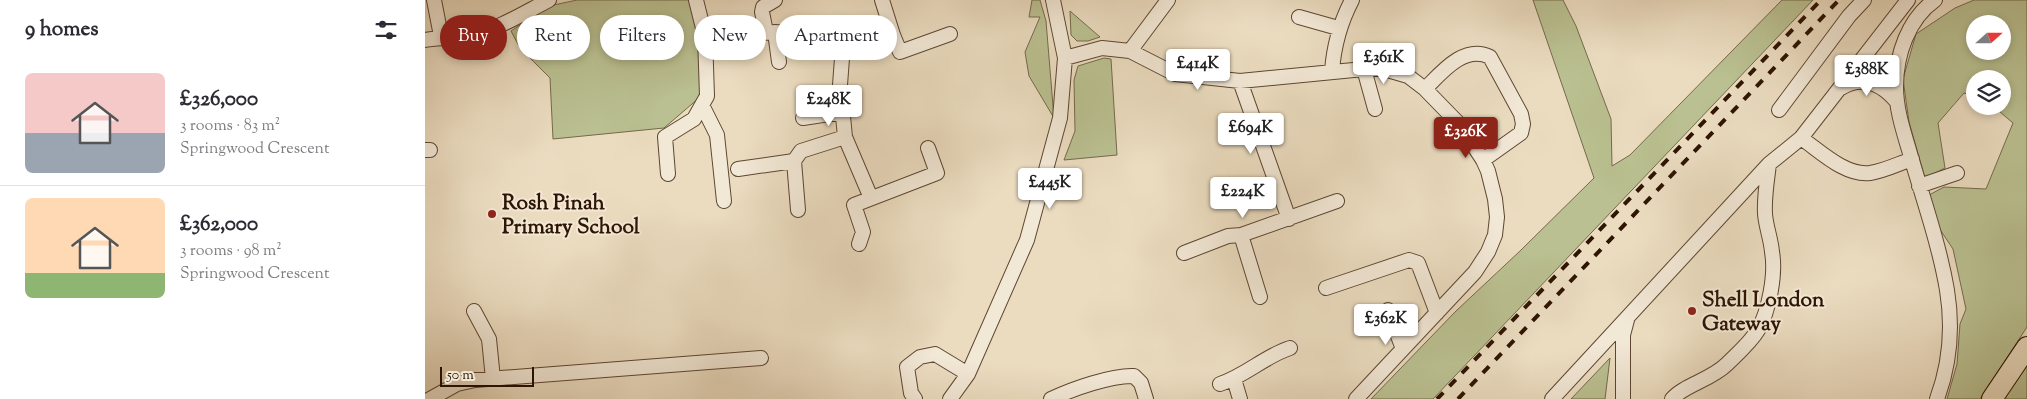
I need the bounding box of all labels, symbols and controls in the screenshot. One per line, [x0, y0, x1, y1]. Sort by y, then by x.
text: 9 homes [25, 15, 98, 45]
chip: Buy [440, 15, 507, 60]
chip: Rent [517, 15, 590, 60]
chip: Filters [600, 15, 684, 60]
chip: New [694, 15, 766, 60]
chip: Apartment [776, 15, 897, 60]
north arrow [1966, 15, 2011, 60]
map controls [1966, 15, 2011, 115]
icon: filters [372, 16, 400, 44]
pin: £361K [1349, 42, 1419, 85]
text: £361K [1364, 47, 1404, 70]
pin: £414K [1163, 48, 1233, 91]
text: £414K [1177, 53, 1219, 76]
pin: £388K [1832, 54, 1902, 97]
text: £388K [1846, 59, 1888, 82]
button: layers [1966, 70, 2011, 115]
pin: £248K [794, 84, 864, 127]
text: £326,000 [180, 85, 258, 115]
text: £248K [807, 89, 851, 112]
icon: home [65, 93, 125, 153]
pin: £694K [1216, 112, 1286, 155]
text: 3 rooms · 83 m² [180, 115, 280, 138]
pin: £326K [1431, 116, 1501, 159]
text: £694K [1229, 117, 1273, 140]
text: £326K [1445, 121, 1487, 144]
text: Springwood Crescent [180, 138, 329, 161]
pin: £445K [1015, 168, 1085, 210]
text: £445K [1029, 172, 1071, 195]
pin: £224K [1208, 176, 1278, 219]
text: £224K [1221, 181, 1265, 204]
place label: Rosh Pinah Primary School [502, 189, 640, 243]
marker: Rosh Pinah Primary School [486, 208, 498, 220]
text: £362,000 [180, 210, 258, 240]
icon: home [65, 218, 125, 278]
text: 3 rooms · 98 m² [180, 240, 282, 263]
text: Springwood Crescent [180, 263, 329, 286]
place label: Shell London Gateway [1702, 286, 1825, 340]
pin: £362K [1351, 304, 1421, 346]
marker: Shell London Gateway [1686, 305, 1698, 317]
text: £362K [1365, 308, 1407, 331]
scale bar [440, 364, 534, 387]
text: 50 m [447, 366, 474, 386]

